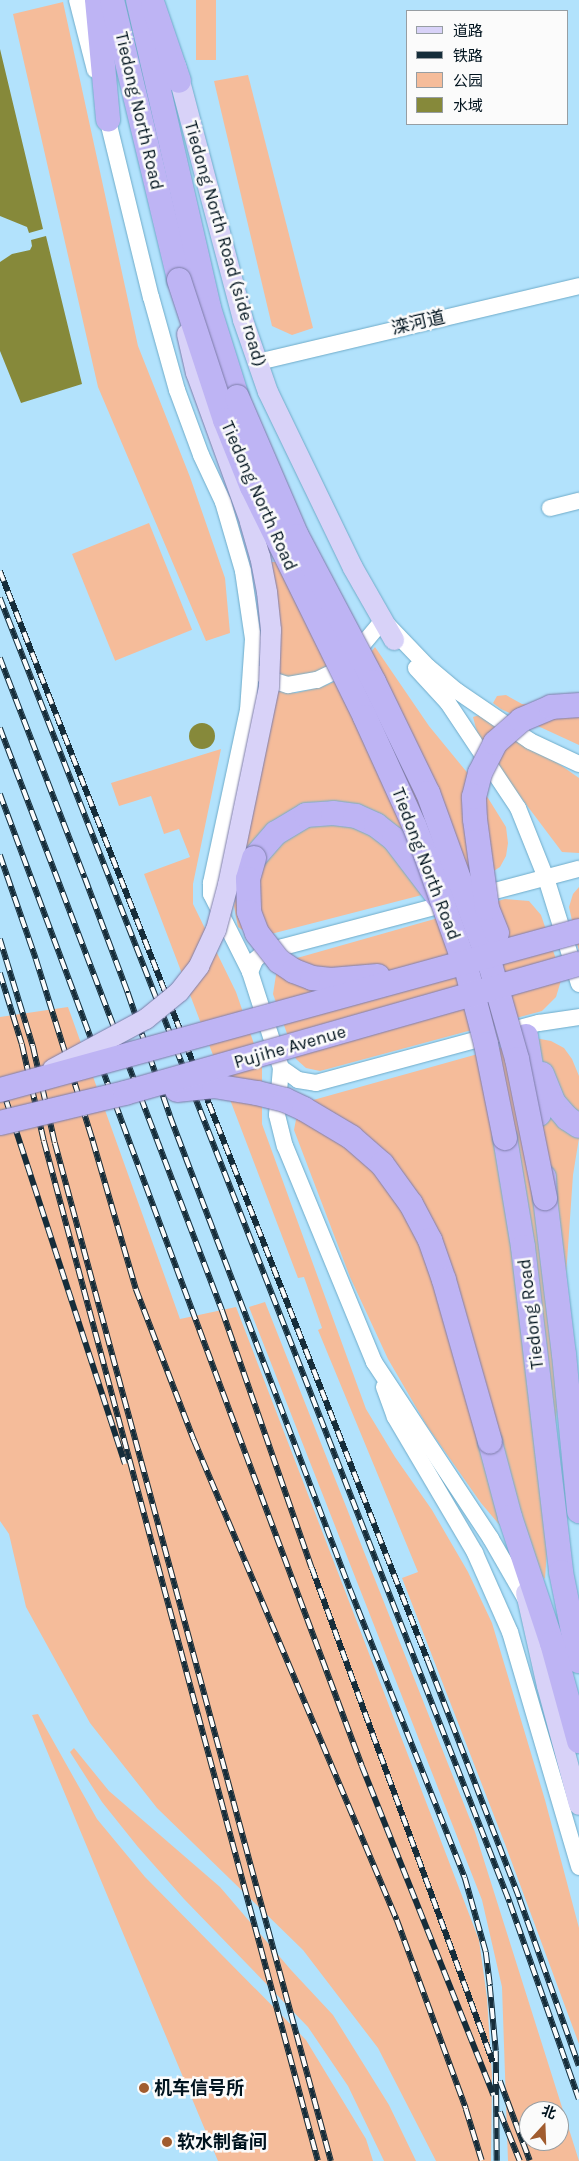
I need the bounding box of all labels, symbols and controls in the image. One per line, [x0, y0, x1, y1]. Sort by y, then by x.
legend [406, 10, 569, 125]
text: 道路 [453, 22, 483, 40]
street label: Tiedong North Road [110, 30, 168, 192]
text: 铁路 [453, 47, 483, 65]
text: 公园 [453, 72, 483, 90]
text: 水域 [453, 97, 483, 115]
street label: Tiedong North Road (side road) [180, 119, 270, 369]
street label: 滦河道 [389, 306, 447, 340]
street label: Tiedong North Road [216, 418, 302, 574]
street label: Tiedong North Road [387, 785, 465, 943]
street label: Pujihe Avenue [232, 1021, 348, 1073]
street label: Tiedong Road [514, 1258, 548, 1370]
place label: 机车信号所 [154, 2077, 244, 2099]
marker: 机车信号所 [138, 2082, 150, 2094]
north arrow [519, 2101, 569, 2151]
text: 北 [539, 2102, 558, 2123]
place label: 软水制备间 [177, 2131, 267, 2153]
marker: 软水制备间 [161, 2136, 173, 2148]

